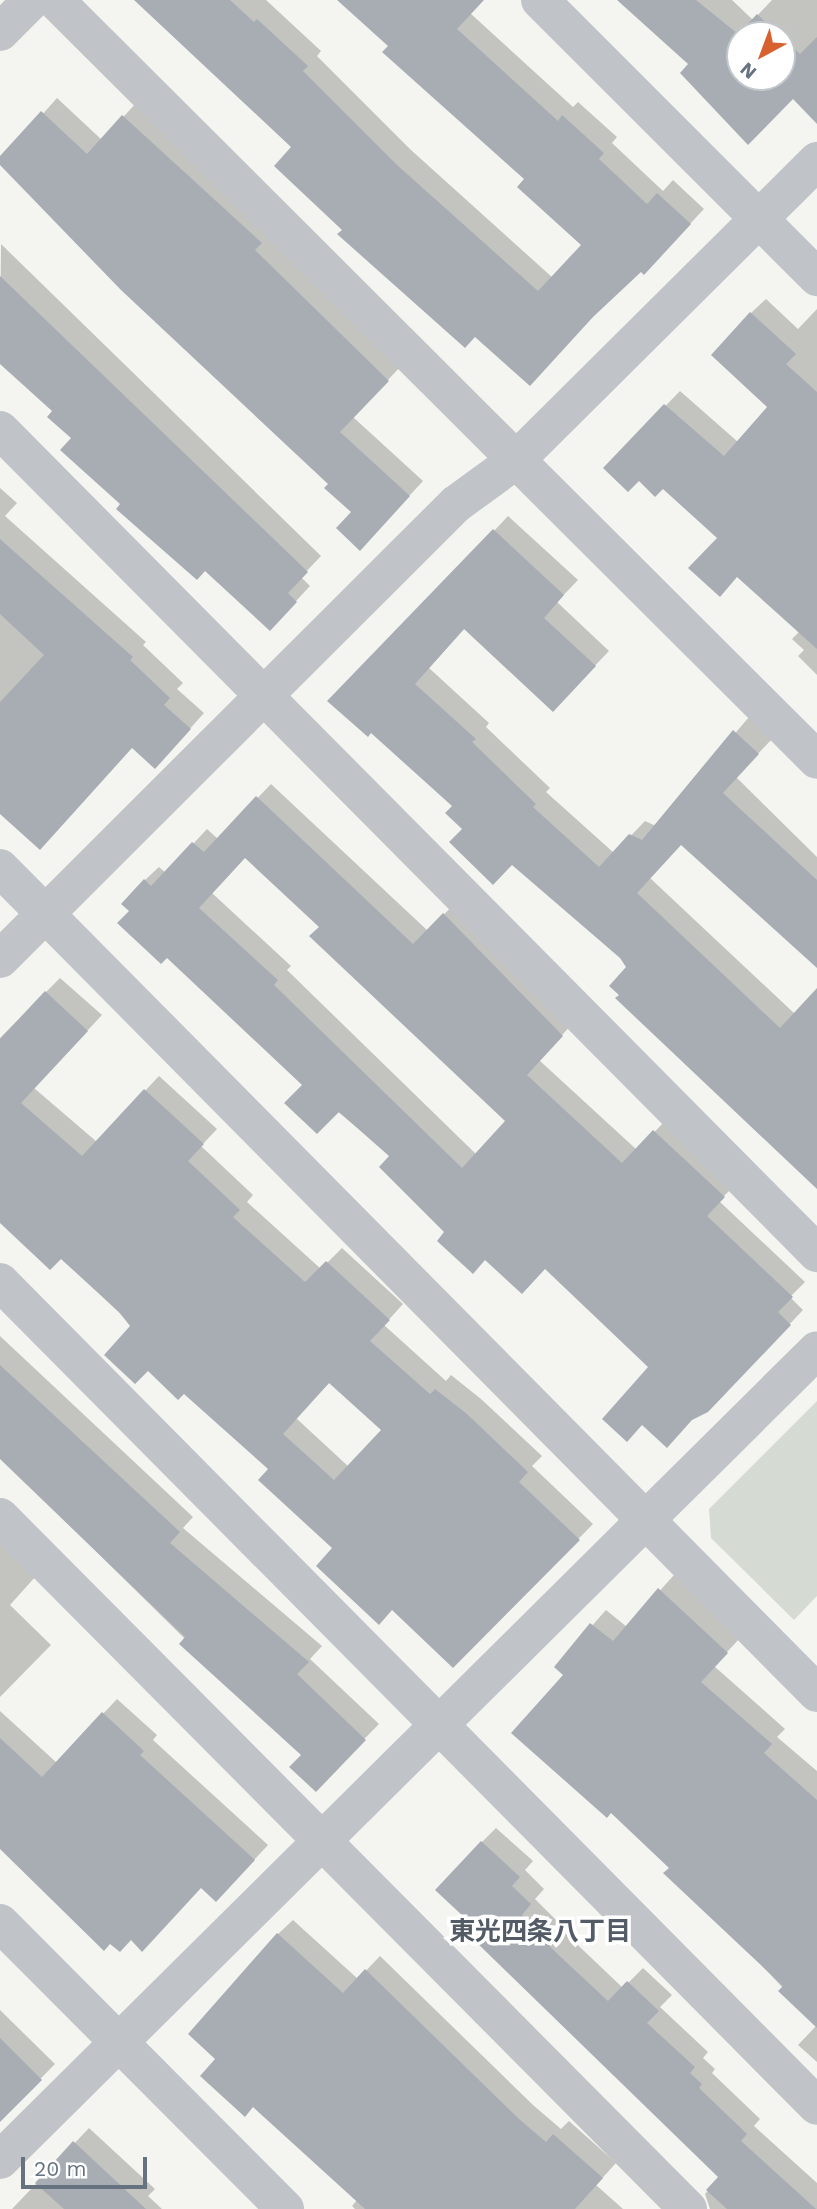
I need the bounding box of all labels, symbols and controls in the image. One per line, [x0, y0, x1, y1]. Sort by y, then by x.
north arrow [726, 21, 796, 91]
text: N [735, 57, 761, 84]
district label: 東光四条八丁目 [449, 1916, 631, 1948]
scale bar [24, 2142, 150, 2186]
text: 20 m [34, 2156, 86, 2181]

